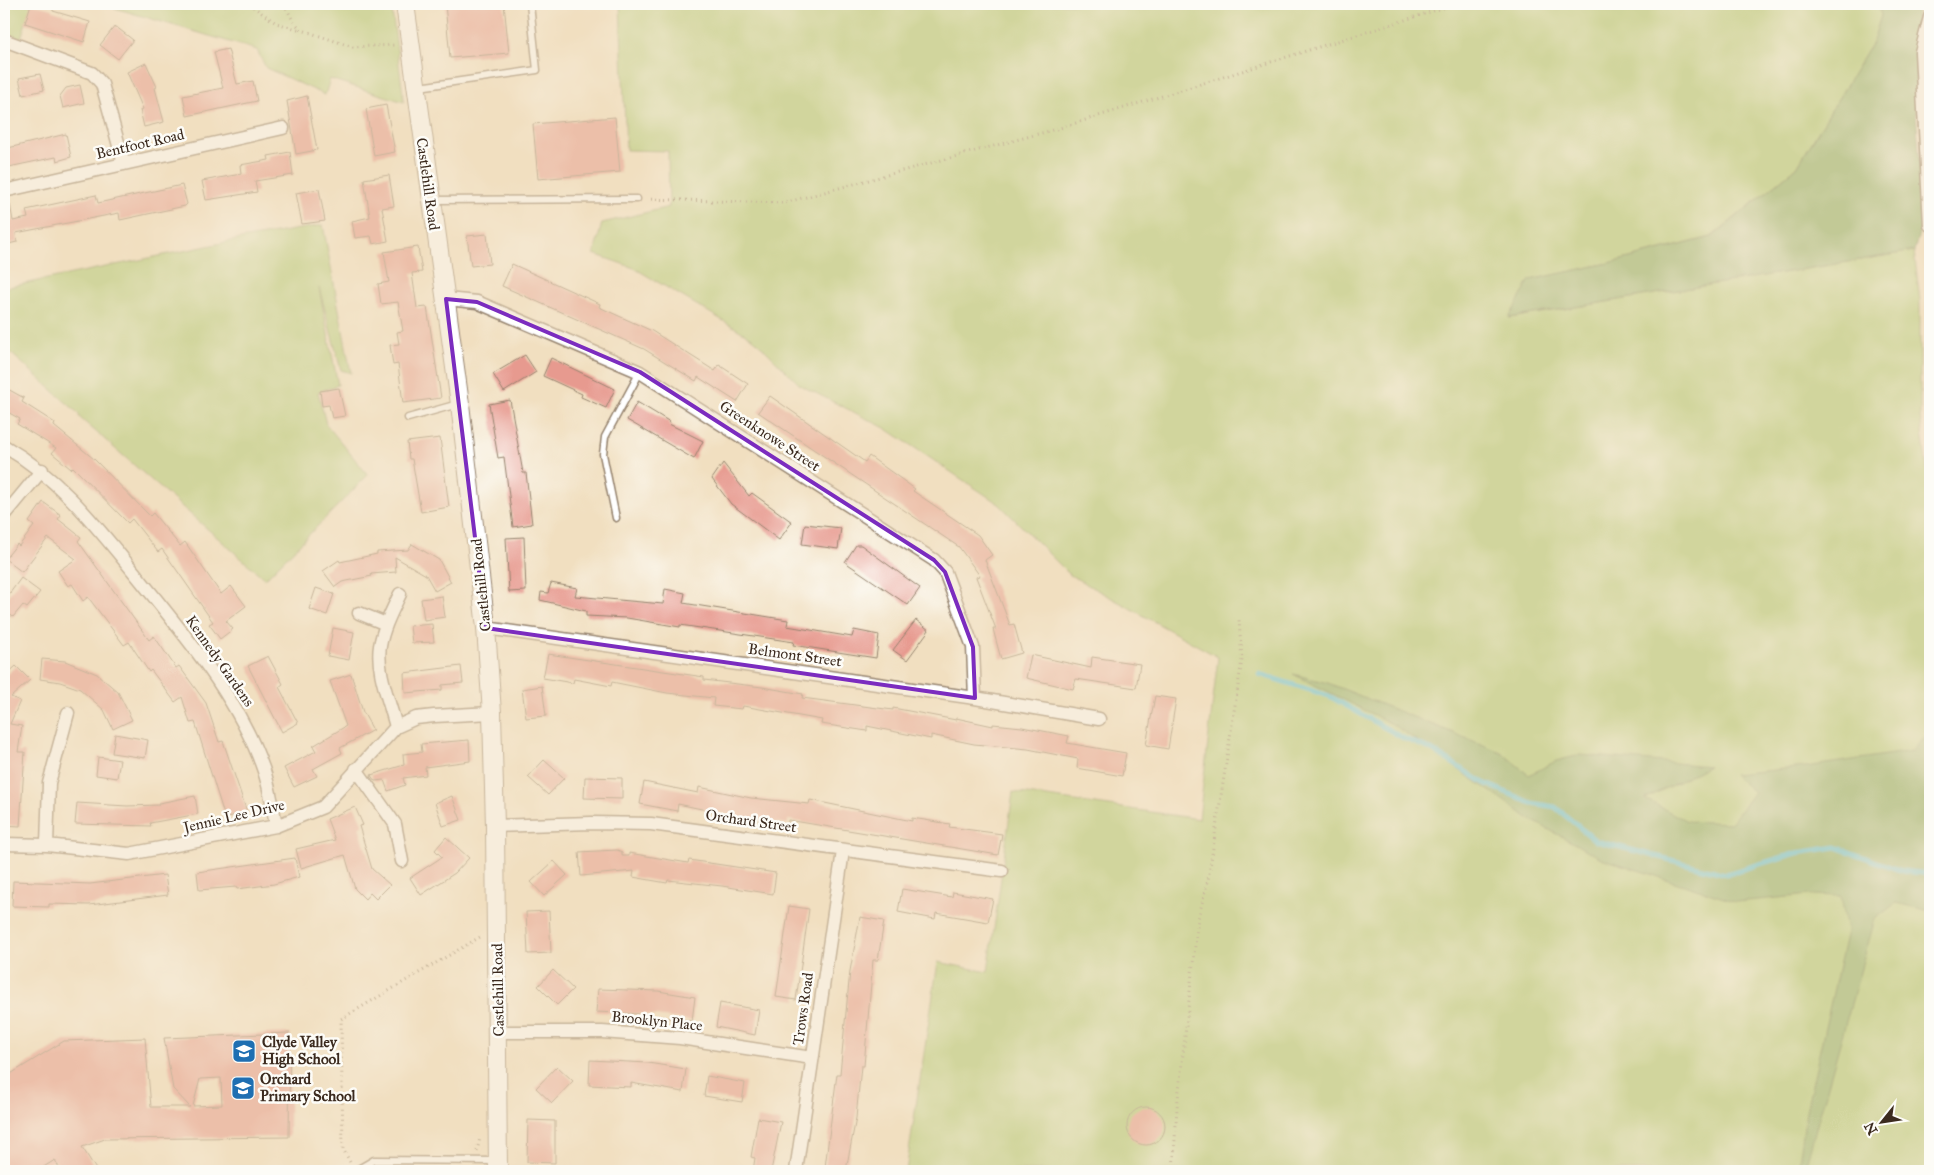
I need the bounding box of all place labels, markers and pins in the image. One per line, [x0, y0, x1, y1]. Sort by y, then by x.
place label: Clyde Valley High School [262, 1033, 341, 1069]
school or university icon: Clyde Valley High School [231, 1038, 257, 1064]
place label: Orchard Primary School [260, 1070, 357, 1106]
school or university icon: Orchard Primary School [230, 1075, 256, 1101]

